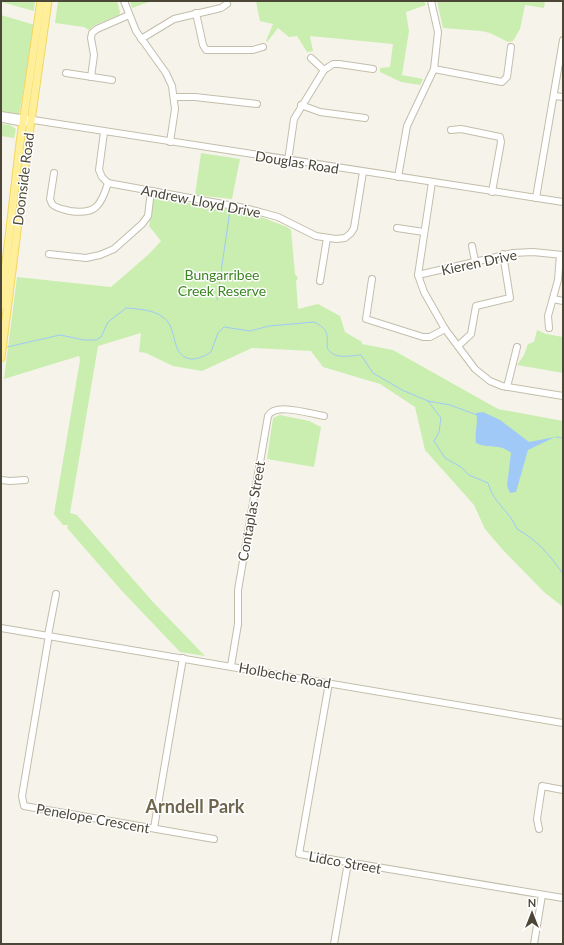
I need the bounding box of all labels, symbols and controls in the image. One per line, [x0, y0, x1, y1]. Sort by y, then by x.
street label: Doonside Road [9, 132, 37, 226]
street label: Douglas Road [254, 147, 340, 177]
street label: Andrew Lloyd Drive [140, 181, 262, 221]
street label: Kieren Drive [440, 246, 518, 278]
park label: Bungarribee Creek Reserve [178, 266, 266, 299]
street label: Contaplas Street [234, 460, 268, 562]
street label: Holbeche Road [237, 659, 333, 691]
district label: Arndell Park [145, 795, 245, 817]
street label: Penelope Crescent [35, 800, 151, 836]
street label: Lidco Street [307, 847, 383, 877]
north arrow [512, 893, 552, 933]
text: N [528, 896, 536, 909]

